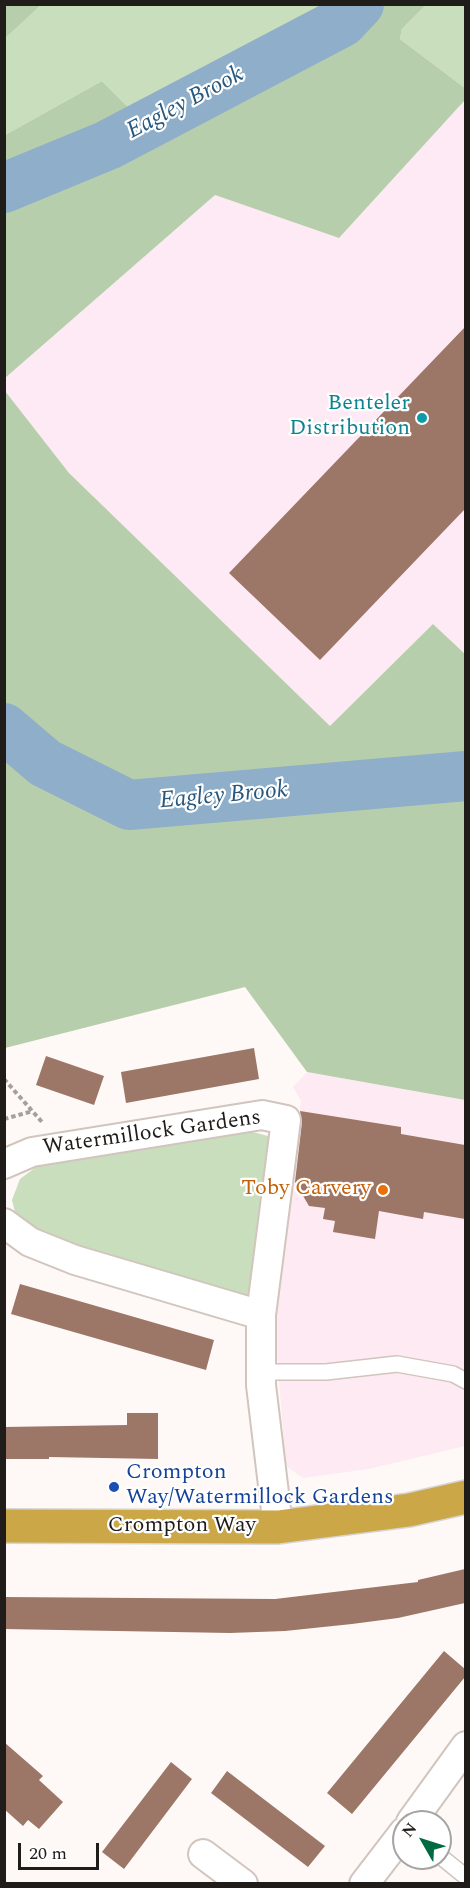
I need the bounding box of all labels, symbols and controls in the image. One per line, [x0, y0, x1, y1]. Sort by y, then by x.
water label: Eagley Brook [122, 61, 250, 147]
place label: Benteler Distribution [289, 392, 410, 444]
marker: Benteler Distribution [415, 411, 429, 425]
water label: Eagley Brook [159, 777, 289, 817]
street label: Watermillock Gardens [41, 1106, 263, 1162]
place label: Toby Carvery [241, 1177, 371, 1203]
marker: Toby Carvery [376, 1183, 390, 1197]
place label: Crompton Way/Watermillock Gardens [126, 1461, 393, 1512]
marker: Crompton Way/Watermillock Gardens [107, 1480, 121, 1494]
street label: Crompton Way [108, 1514, 256, 1540]
north arrow [392, 1810, 452, 1870]
text: N [396, 1817, 423, 1843]
scale bar [21, 1831, 102, 1869]
text: 20 m [29, 1840, 67, 1867]

